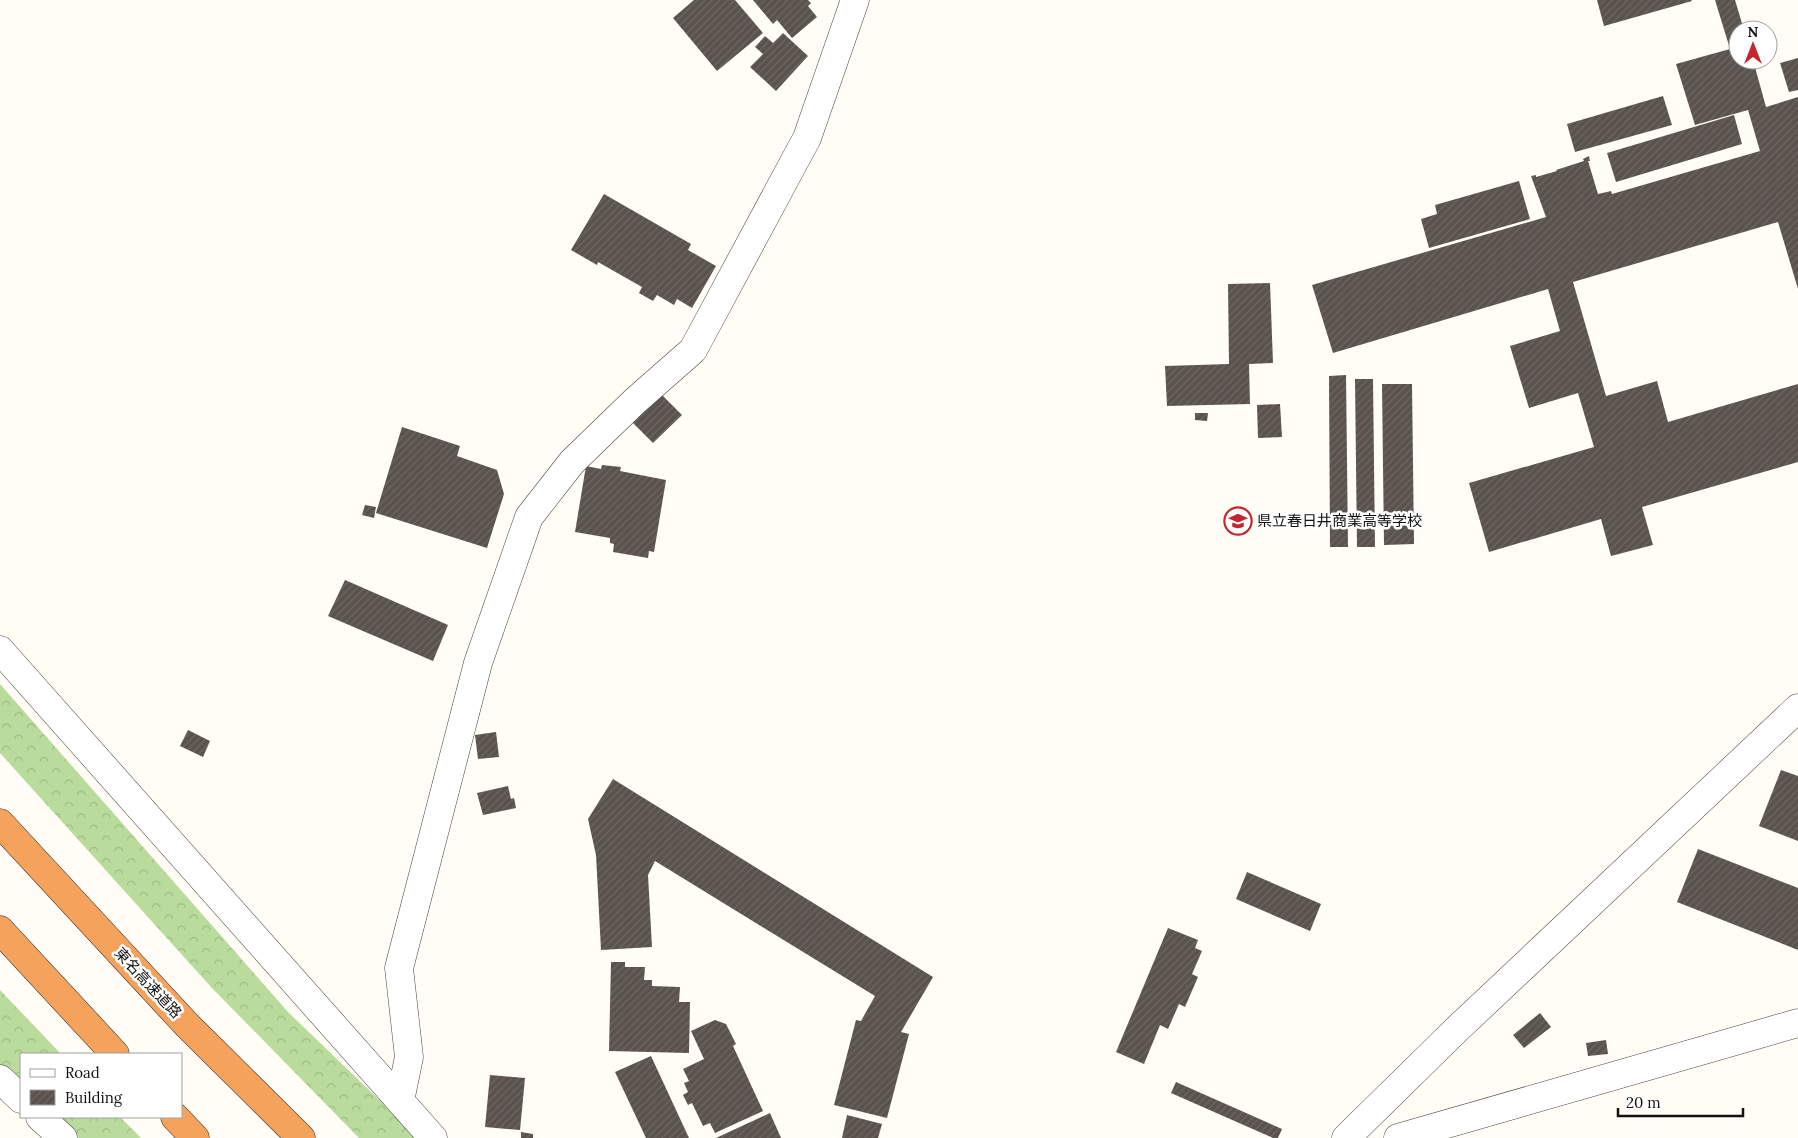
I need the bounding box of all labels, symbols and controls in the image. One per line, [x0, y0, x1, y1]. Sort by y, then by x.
north arrow [1728, 20, 1778, 70]
text: N [1748, 23, 1759, 41]
school or university icon: 県立春日井商業高等学校 [1223, 506, 1253, 536]
place label: 県立春日井商業高等学校 [1257, 511, 1422, 530]
street label: 東名高速道路 [111, 943, 186, 1022]
legend [20, 1053, 182, 1118]
text: Road [65, 1063, 100, 1082]
scale bar [1618, 1086, 1743, 1118]
text: Building [65, 1088, 123, 1107]
text: 20 m [1626, 1093, 1661, 1112]

